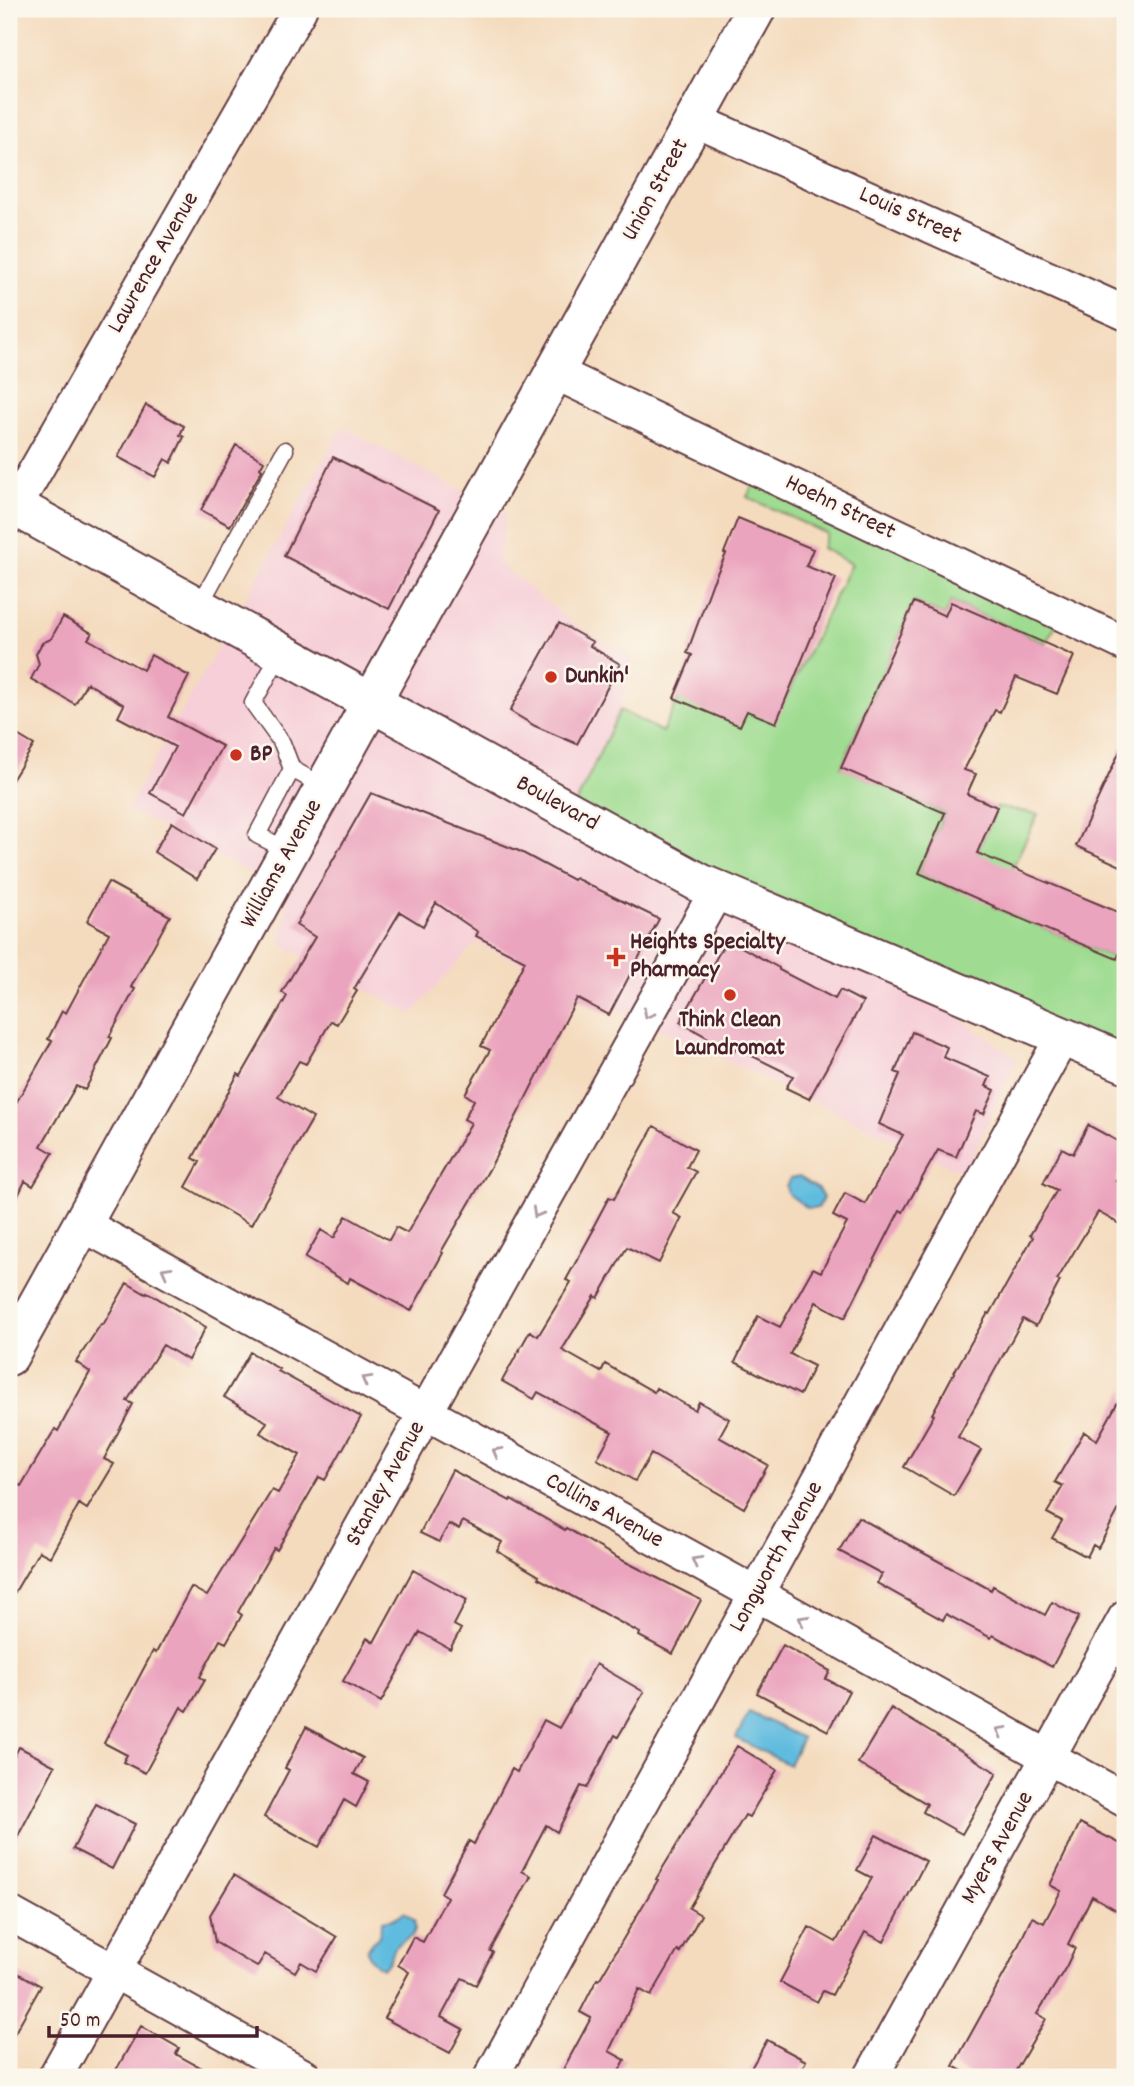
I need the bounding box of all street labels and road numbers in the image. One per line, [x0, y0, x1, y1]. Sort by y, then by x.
street label: Union Street [614, 132, 698, 248]
street label: Louis Street [853, 178, 967, 254]
street label: Lawrence Avenue [100, 186, 208, 340]
street label: Hoehn Street [779, 467, 901, 550]
street label: Boulevard [509, 767, 605, 841]
street label: Williams Avenue [232, 793, 332, 935]
street label: Stanley Avenue [337, 1415, 435, 1553]
street label: Collins Avenue [539, 1464, 669, 1558]
street label: Longworth Avenue [721, 1475, 833, 1639]
street label: Myers Avenue [953, 1785, 1043, 1911]

